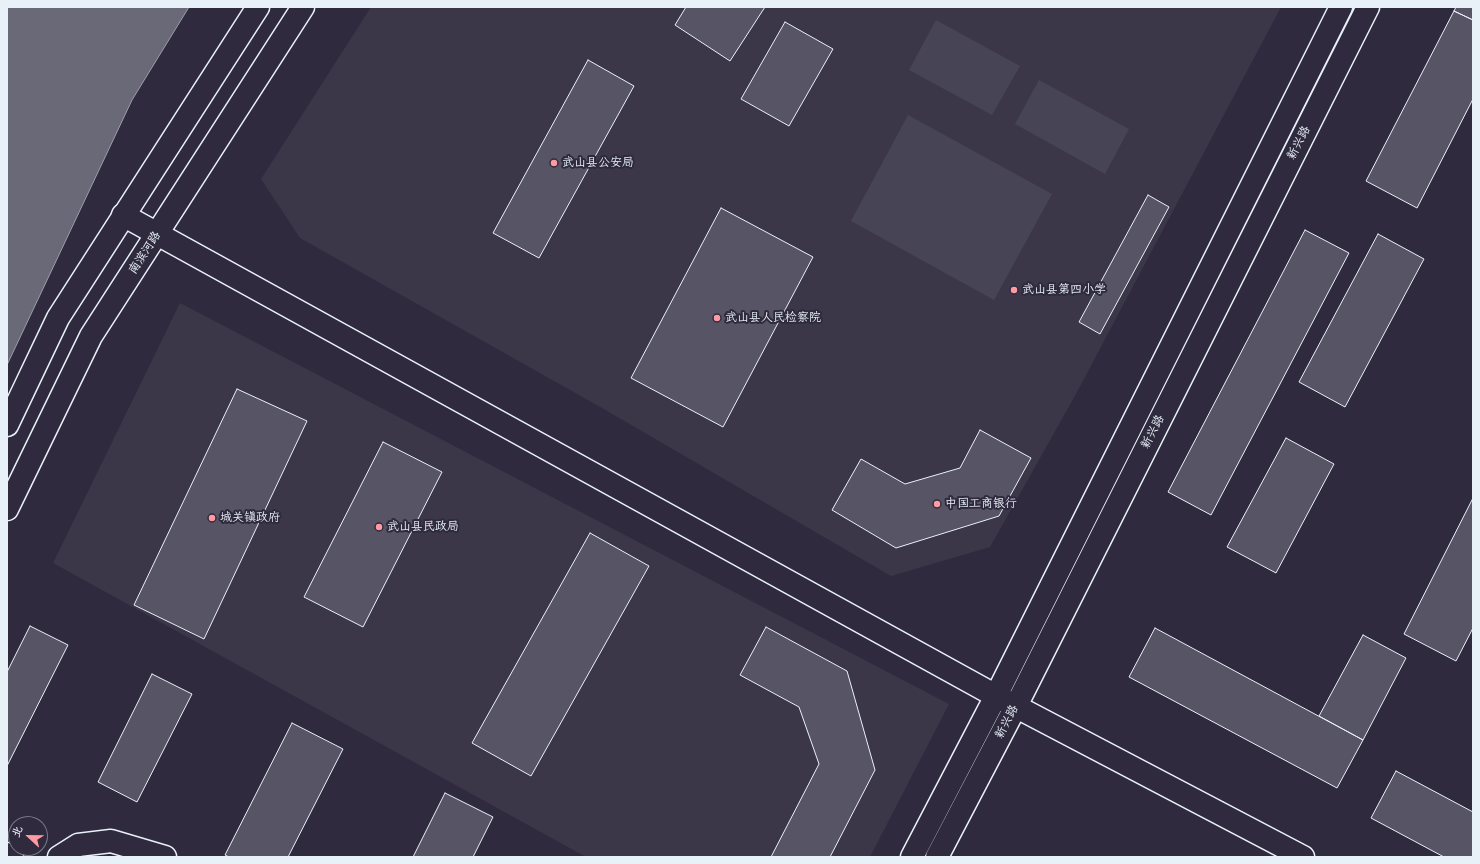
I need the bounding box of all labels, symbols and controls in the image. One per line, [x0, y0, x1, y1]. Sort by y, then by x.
street label: 新兴路 [1284, 124, 1314, 162]
place label: 武山县公安局 [562, 156, 634, 170]
marker: 武山县公安局 [549, 158, 559, 168]
street label: 南滨河路 [126, 229, 164, 277]
place label: 武山县第四小学 [1022, 283, 1106, 297]
marker: 武山县第四小学 [1009, 285, 1019, 295]
place label: 武山县人民检察院 [725, 311, 821, 325]
marker: 武山县人民检察院 [712, 313, 722, 323]
street label: 新兴路 [1138, 413, 1168, 451]
place label: 中国工商银行 [945, 497, 1017, 511]
marker: 中国工商银行 [932, 499, 942, 509]
place label: 城关镇政府 [220, 511, 280, 525]
marker: 城关镇政府 [207, 513, 217, 523]
place label: 武山县民政局 [387, 520, 459, 534]
marker: 武山县民政局 [374, 522, 384, 532]
street label: 新兴路 [992, 703, 1022, 741]
north arrow [8, 816, 48, 856]
text: 北 [6, 823, 28, 840]

